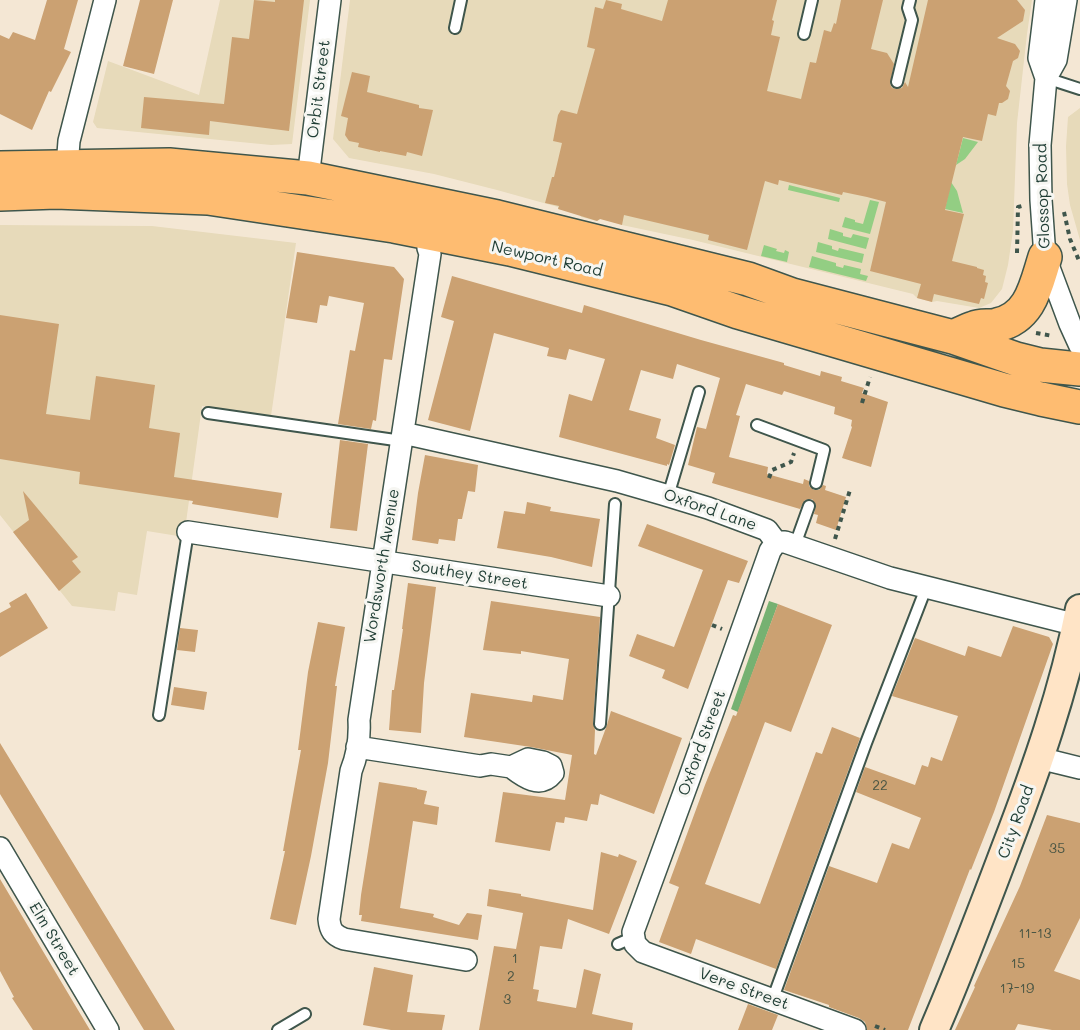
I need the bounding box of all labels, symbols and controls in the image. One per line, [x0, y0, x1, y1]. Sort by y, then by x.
street label: Orbit Street [303, 39, 335, 139]
street label: Glossop Road [1032, 143, 1054, 249]
street label: Newport Road [490, 237, 604, 281]
street label: Oxford Lane [661, 485, 759, 535]
street label: Wordsworth Avenue [360, 487, 404, 645]
street label: Southey Street [410, 556, 530, 594]
street label: Oxford Street [674, 688, 730, 798]
house number: 22 [872, 778, 888, 794]
street label: City Road [994, 783, 1038, 861]
house number: 35 [1049, 841, 1065, 857]
street label: Elm Street [25, 899, 83, 979]
house number: 11-13 [1019, 926, 1051, 942]
house number: 1 [512, 951, 518, 967]
house number: 15 [1011, 956, 1025, 972]
street label: Vere Street [696, 964, 792, 1014]
house number: 2 [507, 969, 515, 985]
house number: 17-19 [1000, 981, 1034, 997]
house number: 3 [503, 992, 511, 1008]

